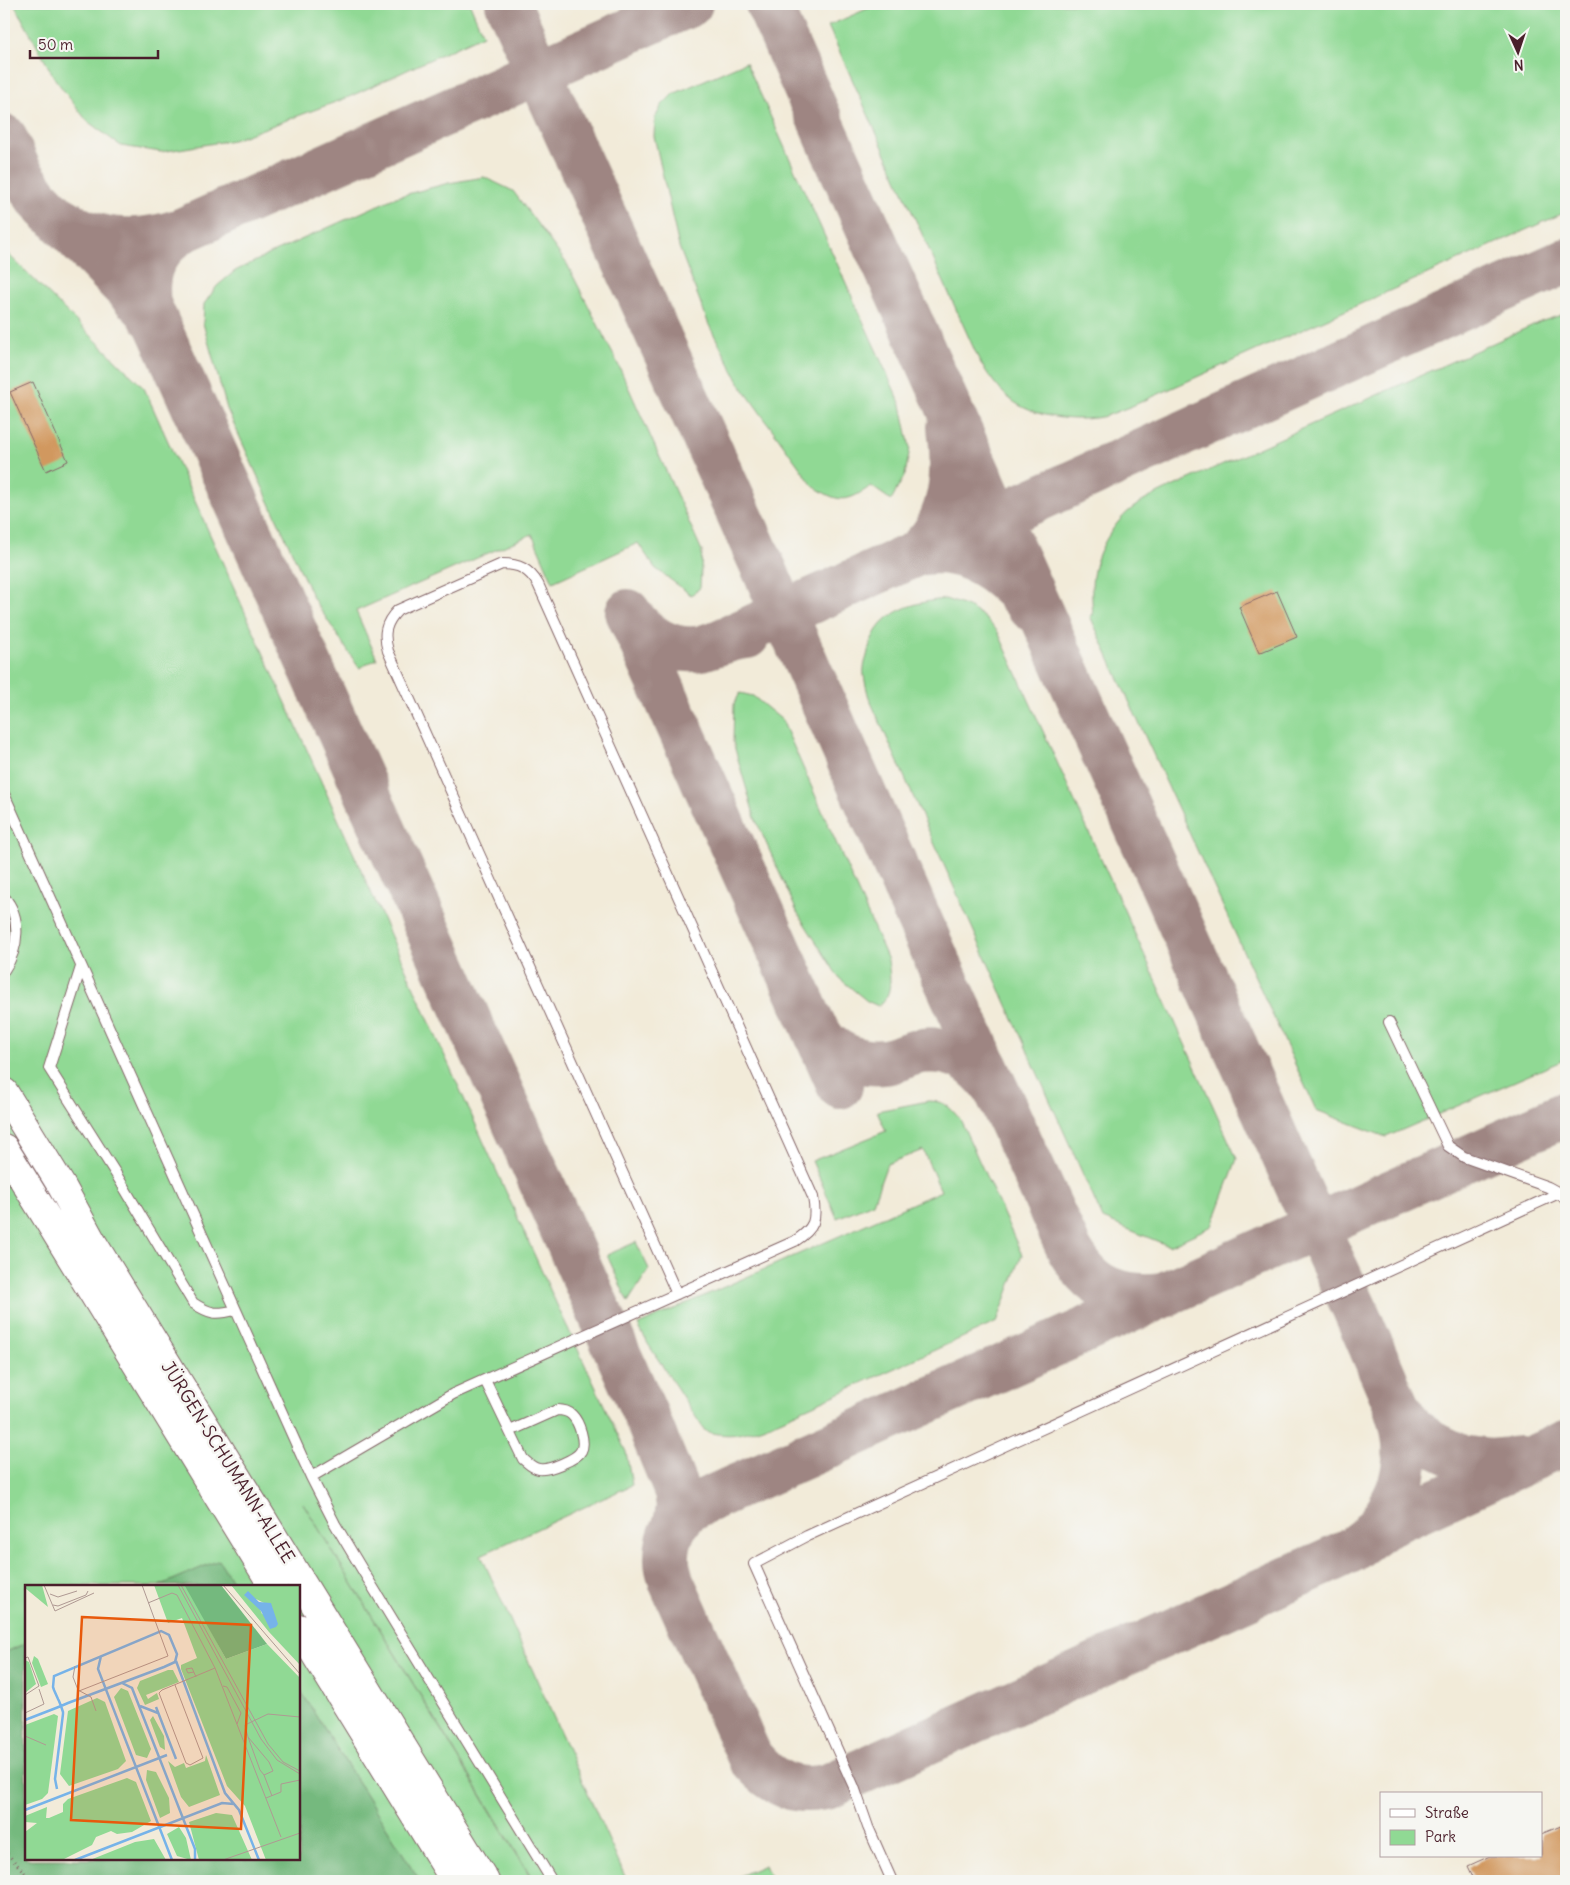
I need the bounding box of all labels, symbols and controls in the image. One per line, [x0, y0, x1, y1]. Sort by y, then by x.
scale bar [30, 28, 158, 60]
north arrow [1492, 28, 1542, 78]
text: 50 m [38, 35, 73, 54]
text: N [1513, 56, 1524, 74]
street label: JÜRGEN-SCHUMANN-ALLEE [157, 1356, 300, 1567]
inset map [25, 1585, 300, 1860]
legend [1380, 1792, 1542, 1858]
text: Straße [1425, 1803, 1469, 1822]
text: Park [1425, 1827, 1456, 1846]

